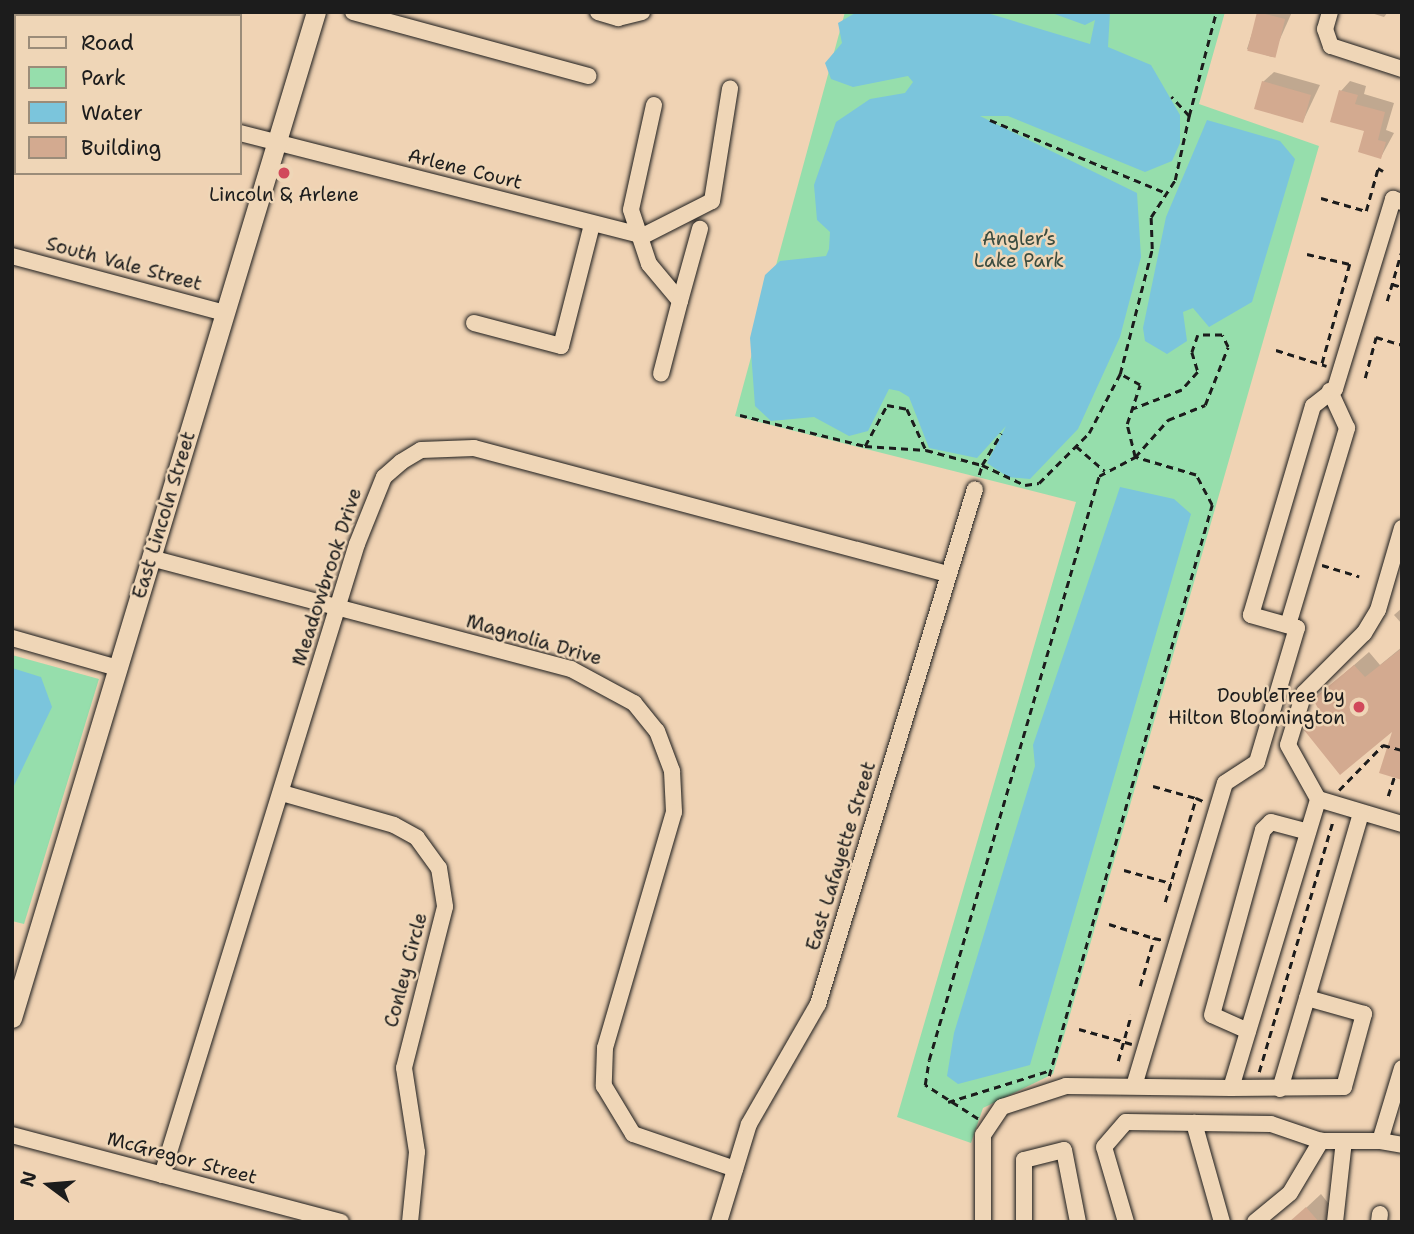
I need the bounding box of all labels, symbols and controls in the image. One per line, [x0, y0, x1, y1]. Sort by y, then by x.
legend [14, 14, 242, 175]
text: Road [81, 29, 134, 57]
text: Park [81, 64, 126, 92]
text: Water [81, 99, 143, 127]
text: Building [81, 134, 161, 162]
street label: Arlene Court [405, 144, 525, 194]
marker: Lincoln & Arlene [276, 165, 292, 181]
place label: Lincoln & Arlene [209, 184, 359, 206]
park label: Angler’s Lake Park [974, 228, 1064, 272]
street label: South Vale Street [43, 232, 205, 296]
street label: East Lincoln Street [128, 429, 200, 601]
street label: Meadowbrook Drive [287, 485, 367, 669]
street label: Magnolia Drive [464, 610, 604, 670]
place label: DoubleTree by Hilton Bloomington [1168, 685, 1345, 729]
marker: DoubleTree by Hilton Bloomington [1351, 699, 1367, 715]
street label: East Lafayette Street [801, 759, 881, 953]
street label: Conley Circle [380, 910, 432, 1030]
street label: McGregor Street [105, 1127, 259, 1189]
north arrow [14, 1150, 84, 1220]
text: N [14, 1168, 42, 1190]

